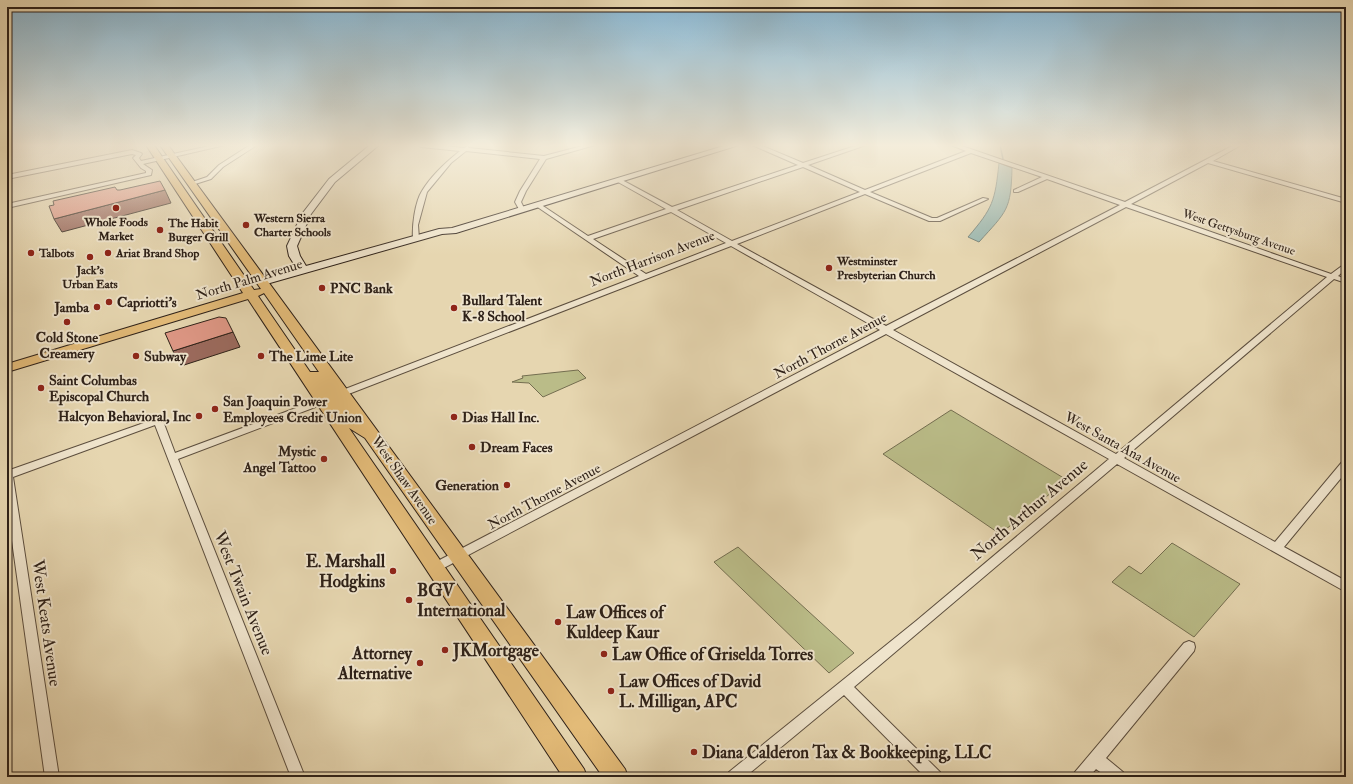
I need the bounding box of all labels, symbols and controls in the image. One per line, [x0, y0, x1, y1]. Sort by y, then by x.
marker: Whole Foods Market [111, 203, 121, 213]
street label: West Gettysburg Avenue [1179, 206, 1297, 259]
place label: Western Sierra Charter Schools [253, 211, 331, 240]
place label: Whole Foods Market [83, 215, 148, 244]
place label: The Habit Burger Grill [167, 216, 229, 245]
marker: Western Sierra Charter Schools [241, 220, 251, 230]
marker: The Habit Burger Grill [155, 225, 165, 235]
street label: North Harrison Avenue [587, 227, 717, 290]
place label: Talbots [38, 246, 74, 261]
place label: Ariat Brand Shop [115, 246, 199, 261]
marker: Talbots [26, 248, 36, 258]
marker: Ariat Brand Shop [103, 248, 113, 258]
marker: Jack's Urban Eats [85, 252, 95, 262]
place label: Westminster Presbyterian Church [836, 254, 936, 283]
street label: North Palm Avenue [194, 255, 305, 304]
place label: Jack's Urban Eats [62, 263, 118, 292]
marker: Westminster Presbyterian Church [824, 263, 834, 273]
place label: PNC Bank [330, 280, 393, 297]
marker: PNC Bank [317, 283, 327, 293]
place label: Bullard Talent K-8 School [462, 292, 542, 325]
place label: Capriotti's [117, 294, 177, 312]
marker: Capriotti's [104, 297, 114, 307]
place label: Jamba [53, 299, 90, 317]
marker: Jamba [92, 302, 102, 312]
marker: Bullard Talent K-8 School [449, 303, 459, 313]
street label: North Thorne Avenue [771, 308, 890, 382]
marker: Cold Stone Creamery [62, 317, 72, 327]
place label: Cold Stone Creamery [36, 329, 98, 363]
place label: Subway [144, 348, 187, 366]
place label: The Lime Lite [268, 348, 353, 365]
marker: Subway [131, 351, 141, 361]
marker: The Lime Lite [256, 351, 266, 361]
place label: Saint Columbas Episcopal Church [49, 372, 150, 406]
marker: Saint Columbas Episcopal Church [36, 383, 46, 393]
place label: San Joaquin Power Employees Credit Union [223, 393, 363, 427]
marker: San Joaquin Power Employees Credit Union [210, 404, 220, 414]
place label: Halcyon Behavioral, Inc [58, 408, 191, 426]
street label: West Santa Ana Avenue [1061, 408, 1184, 487]
place label: Dias Hall Inc. [462, 409, 539, 426]
marker: Halcyon Behavioral, Inc [194, 411, 204, 421]
marker: Dias Hall Inc. [449, 412, 459, 422]
street label: West Shaw Avenue [367, 432, 441, 528]
place label: Dream Faces [480, 439, 553, 456]
marker: Dream Faces [467, 442, 477, 452]
place label: Mystic Angel Tattoo [243, 443, 316, 477]
marker: Mystic Angel Tattoo [319, 454, 329, 464]
street label: North Arthur Avenue [966, 454, 1092, 565]
street label: North Thorne Avenue [485, 459, 604, 533]
place label: Generation [435, 477, 500, 494]
marker: Generation [502, 480, 512, 490]
street label: West Twain Avenue [209, 527, 278, 658]
place label: E. Marshall Hodgkins [306, 551, 386, 593]
street label: West Keats Avenue [27, 557, 66, 688]
marker: E. Marshall Hodgkins [388, 566, 398, 576]
place label: BGV International [417, 580, 506, 621]
marker: BGV International [404, 595, 414, 605]
place label: Law Offices of Kuldeep Kaur [566, 602, 667, 644]
marker: Law Offices of Kuldeep Kaur [553, 617, 563, 627]
place label: JKMortgage [452, 640, 540, 662]
place label: Attorney Alternative [337, 643, 413, 684]
place label: Law Office of Griselda Torres [612, 644, 813, 665]
marker: JKMortgage [440, 645, 450, 655]
marker: Law Office of Griselda Torres [599, 649, 609, 659]
marker: Attorney Alternative [415, 658, 425, 668]
place label: Law Offices of David L. Milligan, APC [619, 671, 762, 713]
marker: Law Offices of David L. Milligan, APC [606, 686, 616, 696]
place label: Diana Calderon Tax & Bookkeeping, LLC [702, 742, 992, 764]
marker: Diana Calderon Tax & Bookkeeping, LLC [689, 747, 699, 757]

